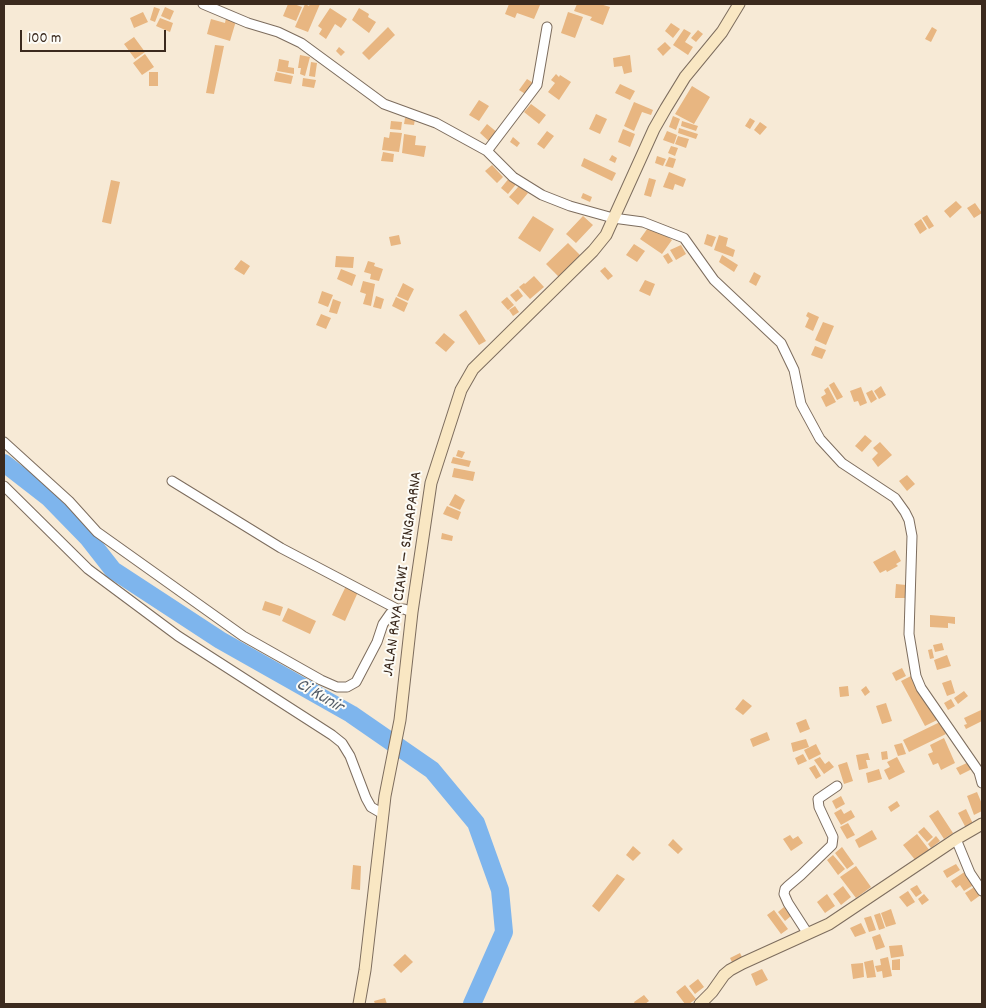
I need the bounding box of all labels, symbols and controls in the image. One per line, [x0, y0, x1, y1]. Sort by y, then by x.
scale bar [22, 20, 169, 52]
text: 100 m [28, 28, 61, 50]
street label: JALAN RAYA CIAWI — SINGAPARNA [380, 470, 428, 678]
water label: Ci Kunir [292, 675, 346, 719]

